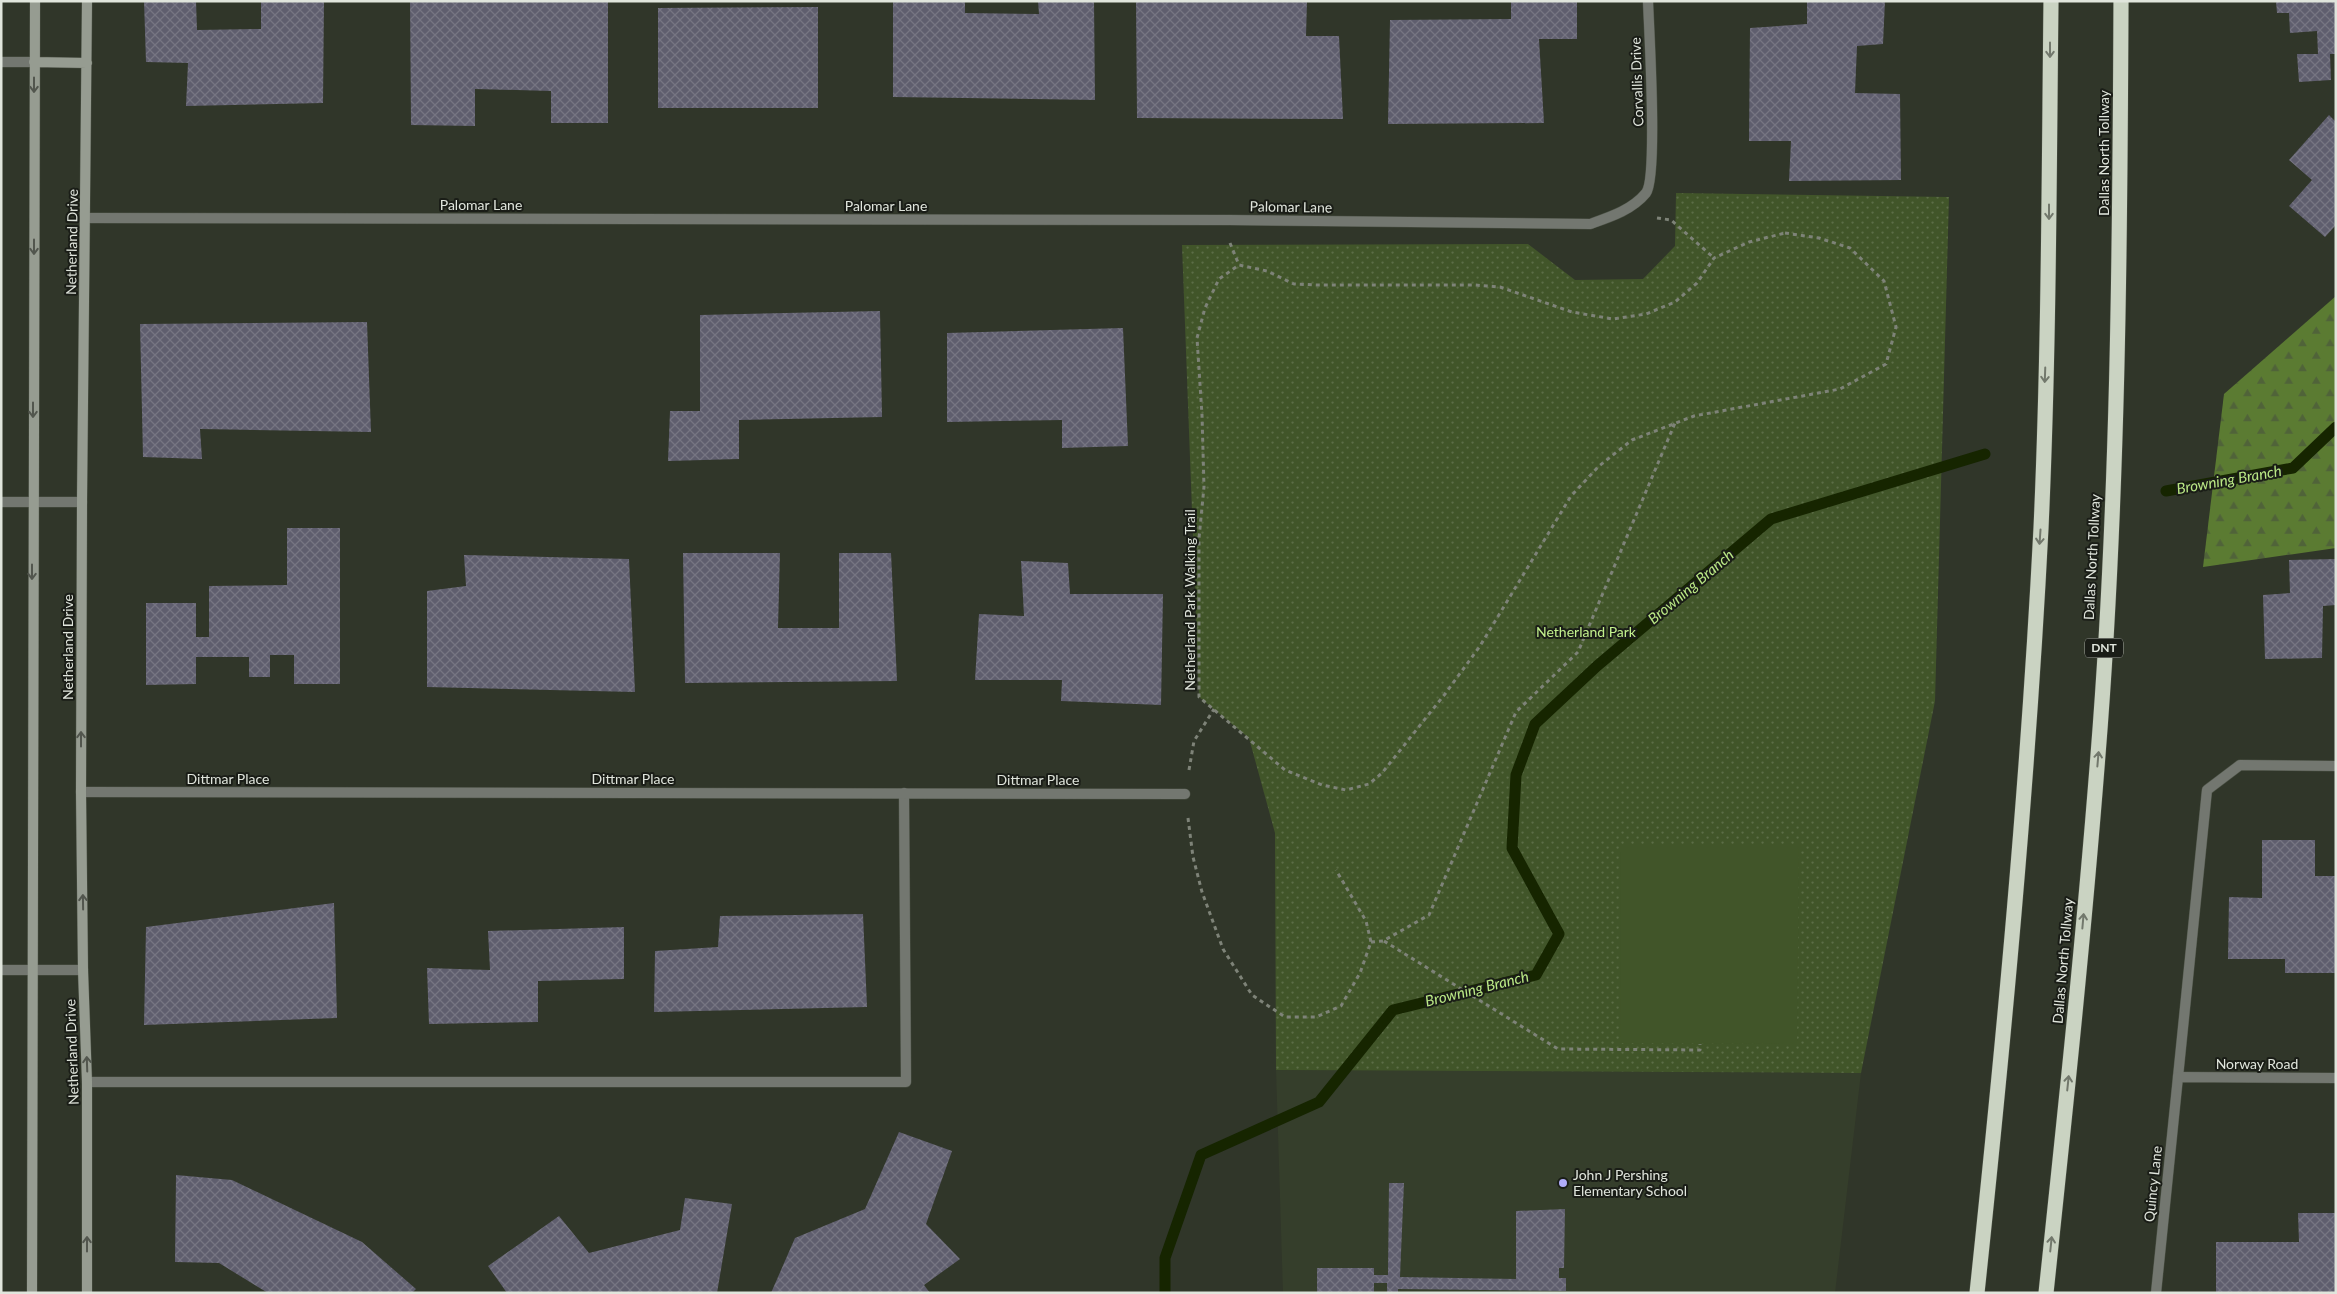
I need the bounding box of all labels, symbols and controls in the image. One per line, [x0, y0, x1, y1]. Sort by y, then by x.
street label: Corvallis Drive [1626, 37, 1647, 127]
one-way arrow [2045, 42, 2055, 58]
one-way arrow [29, 76, 39, 93]
street label: Dallas North Tollway [2095, 89, 2112, 216]
street label: Netherland Drive [62, 189, 81, 295]
street label: Palomar Lane [440, 196, 522, 213]
street label: Palomar Lane [845, 197, 927, 214]
street label: Palomar Lane [1250, 197, 1332, 216]
one-way arrow [2044, 204, 2054, 220]
one-way arrow [29, 239, 38, 255]
one-way arrow [2040, 366, 2050, 383]
one-way arrow [28, 402, 38, 418]
water label: Browning Branch [2175, 461, 2283, 497]
street label: Dallas North Tollway [2080, 493, 2103, 620]
street label: Netherland Park Walking Trail [1181, 509, 1198, 691]
one-way arrow [2035, 529, 2045, 545]
water label: Browning Branch [1644, 545, 1737, 627]
one-way arrow [27, 564, 37, 580]
street label: Netherland Drive [59, 594, 76, 700]
park label: Netherland Park [1536, 623, 1637, 640]
road number: DNT [2085, 638, 2123, 658]
one-way arrow [76, 731, 86, 748]
one-way arrow [2093, 751, 2102, 767]
street label: Dittmar Place [187, 770, 269, 787]
street label: Dittmar Place [592, 770, 674, 787]
street label: Dittmar Place [997, 771, 1079, 788]
one-way arrow [78, 894, 87, 910]
street label: Dallas North Tollway [2049, 897, 2077, 1025]
one-way arrow [2078, 913, 2088, 929]
water label: Browning Branch [1423, 966, 1531, 1010]
street label: Netherland Drive [61, 999, 82, 1105]
street label: Norway Road [2216, 1055, 2298, 1072]
one-way arrow [82, 1056, 91, 1072]
one-way arrow [2063, 1075, 2073, 1091]
street label: Quincy Lane [2140, 1145, 2165, 1223]
place label: John J Pershing Elementary School [1573, 1166, 1687, 1199]
marker: John J Pershing Elementary School [1557, 1177, 1569, 1189]
one-way arrow [82, 1236, 92, 1252]
one-way arrow [2046, 1237, 2056, 1253]

